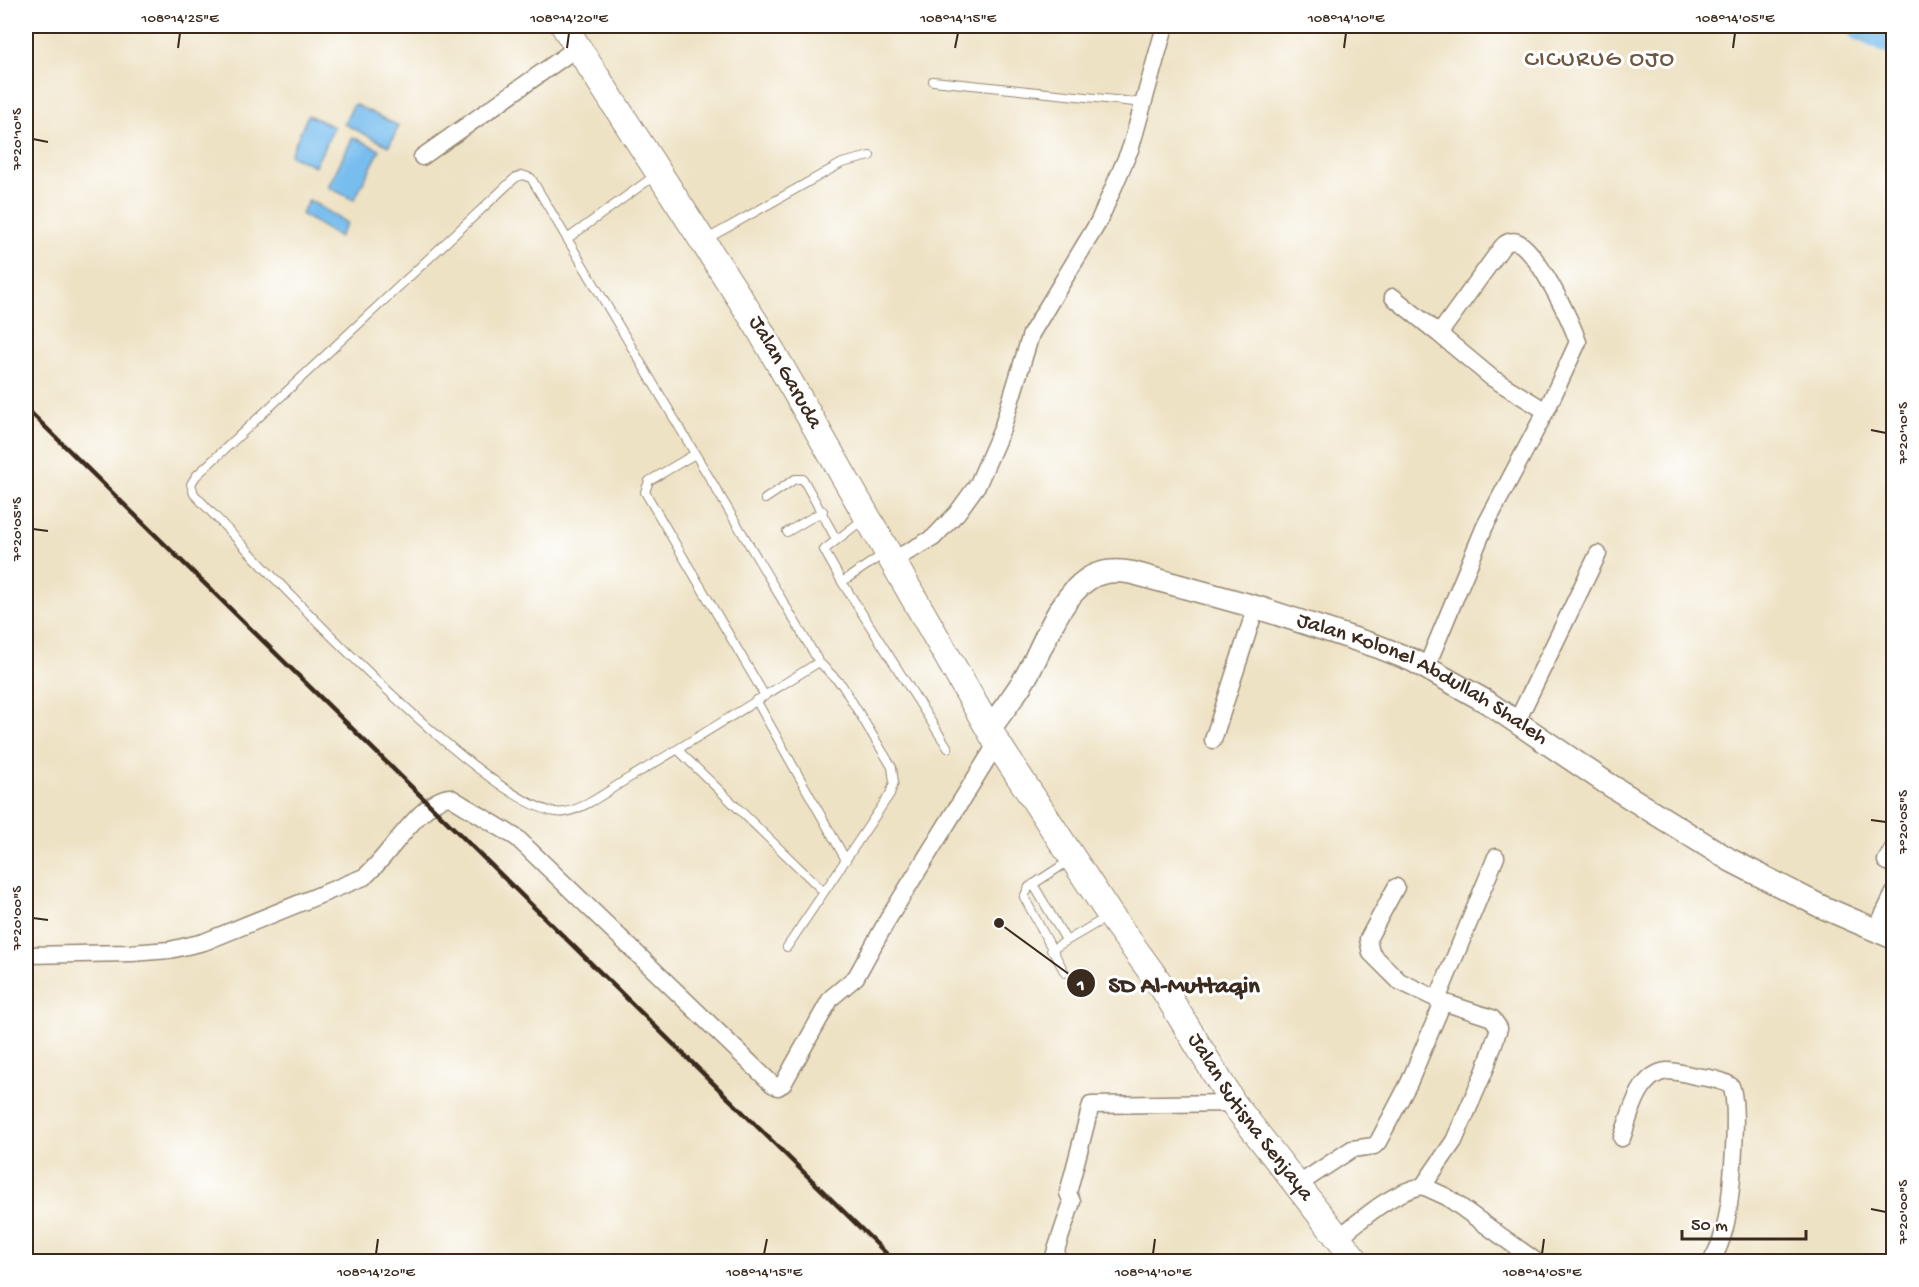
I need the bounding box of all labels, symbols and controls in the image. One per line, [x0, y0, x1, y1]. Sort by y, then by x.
text: 108°14'25"E [140, 10, 219, 28]
text: 108°14'20"E [529, 10, 609, 28]
text: 108°14'15"E [919, 10, 997, 28]
text: 108°14'10"E [1307, 10, 1385, 28]
text: 108°14'05"E [1695, 10, 1775, 28]
district label: CICURUG OJO [1525, 46, 1676, 75]
text: 7°20'10"S [9, 108, 27, 171]
street label: Jalan Garuda [742, 311, 827, 435]
text: 7°20'10"S [1895, 402, 1913, 465]
text: 7°20'05"S [9, 497, 27, 562]
street label: Jalan Kolonel Abdullah Shaleh [1293, 608, 1552, 752]
text: 7°20'05"S [1895, 790, 1913, 855]
text: 7°20'00"S [9, 886, 27, 951]
callout: SD Al-Muttaqin [1066, 962, 1272, 1004]
text: SD Al-Muttaqin [1108, 973, 1260, 1002]
text: 1 [1076, 976, 1085, 997]
street label: Jalan Sutisna Senjaya [1181, 1029, 1319, 1208]
text: 7°20'00"S [1895, 1180, 1913, 1245]
scale bar [1682, 1203, 1806, 1241]
text: 50 m [1691, 1216, 1728, 1237]
text: 108°14'20"E [336, 1264, 416, 1282]
text: 108°14'15"E [725, 1264, 803, 1282]
text: 108°14'10"E [1114, 1264, 1192, 1282]
text: 108°14'05"E [1502, 1264, 1582, 1282]

